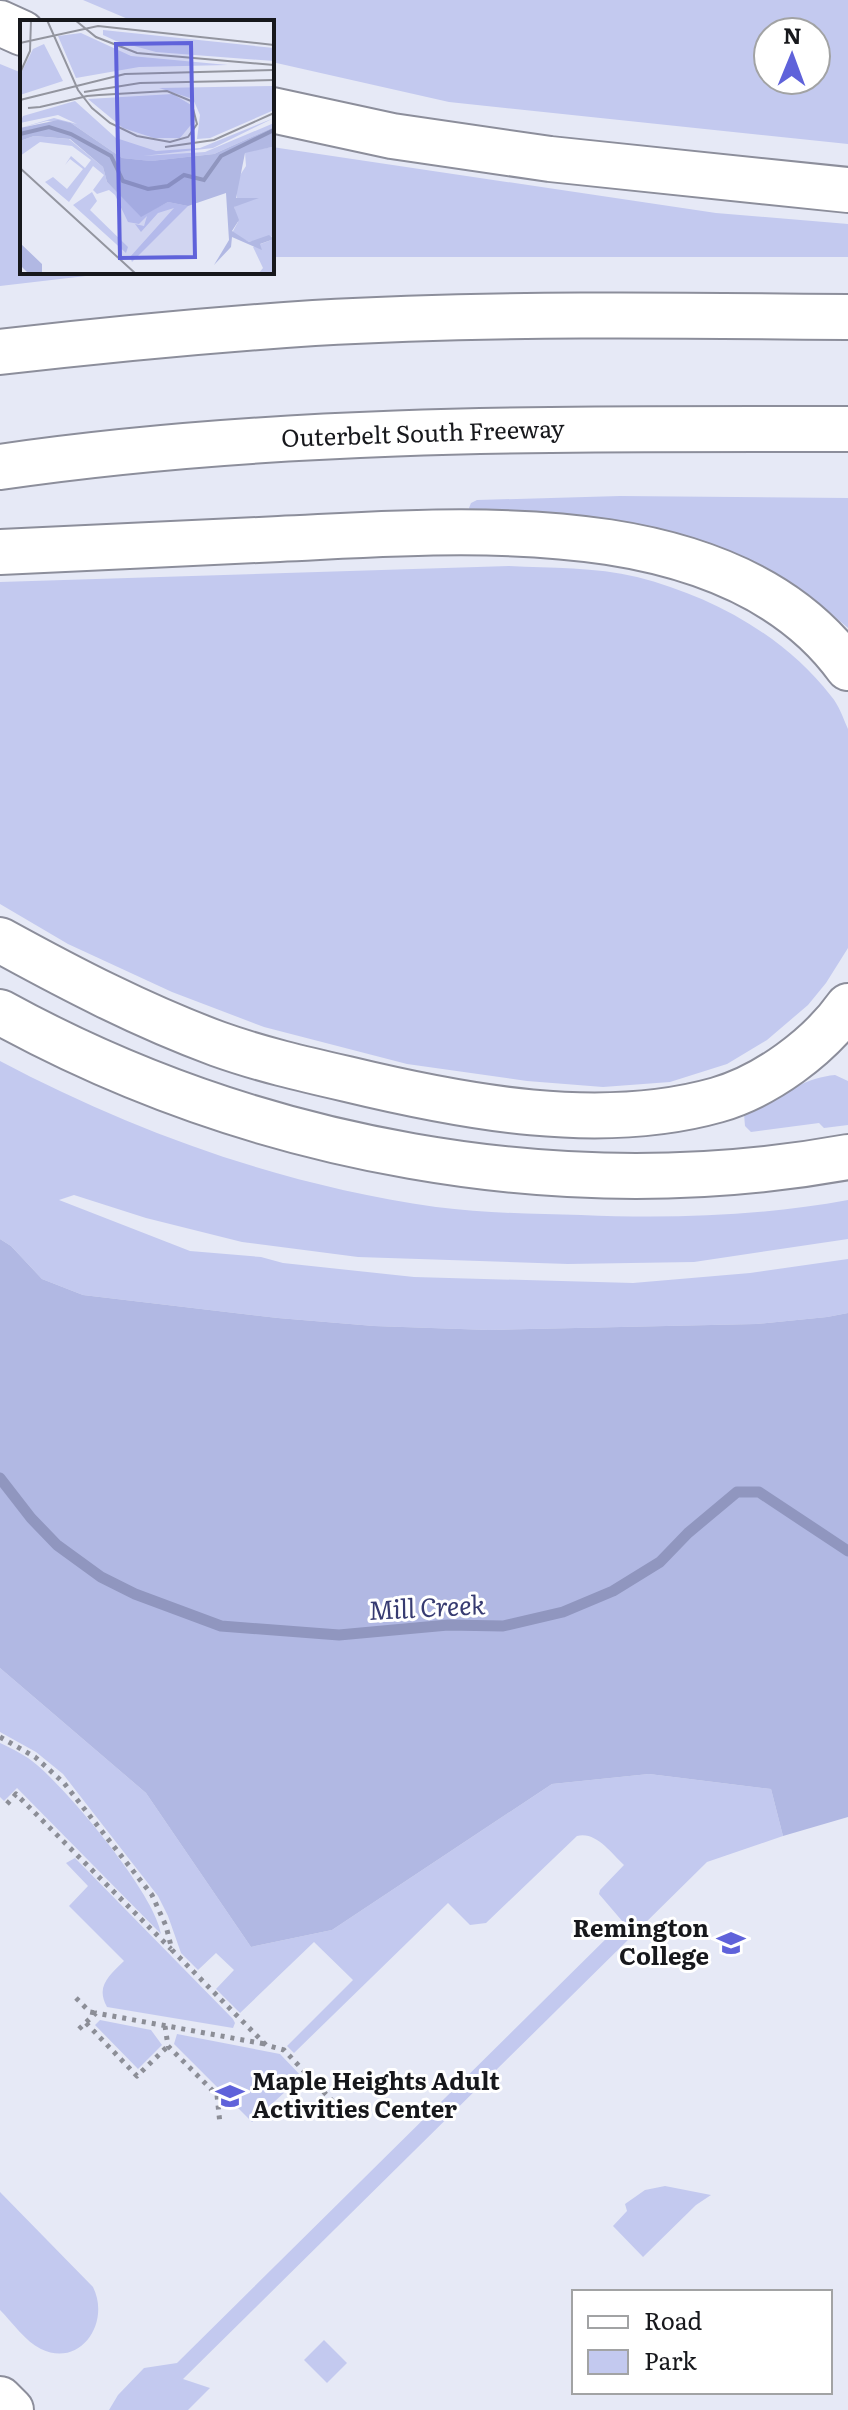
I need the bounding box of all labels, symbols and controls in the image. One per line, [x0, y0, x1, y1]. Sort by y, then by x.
north arrow [752, 16, 832, 96]
text: N [783, 18, 802, 51]
inset map [20, 20, 274, 274]
street label: Outerbelt South Freeway [281, 409, 565, 454]
water label: Mill Creek [368, 1583, 487, 1628]
place label: Remington College [573, 1909, 709, 1972]
school or university icon: Remington College [716, 1928, 746, 1958]
place label: Maple Heights Adult Activities Center [252, 2062, 500, 2125]
school or university icon: Maple Heights Adult Activities Center [215, 2081, 245, 2111]
legend [572, 2290, 832, 2394]
text: Road [644, 2302, 703, 2337]
text: Park [644, 2342, 697, 2377]

